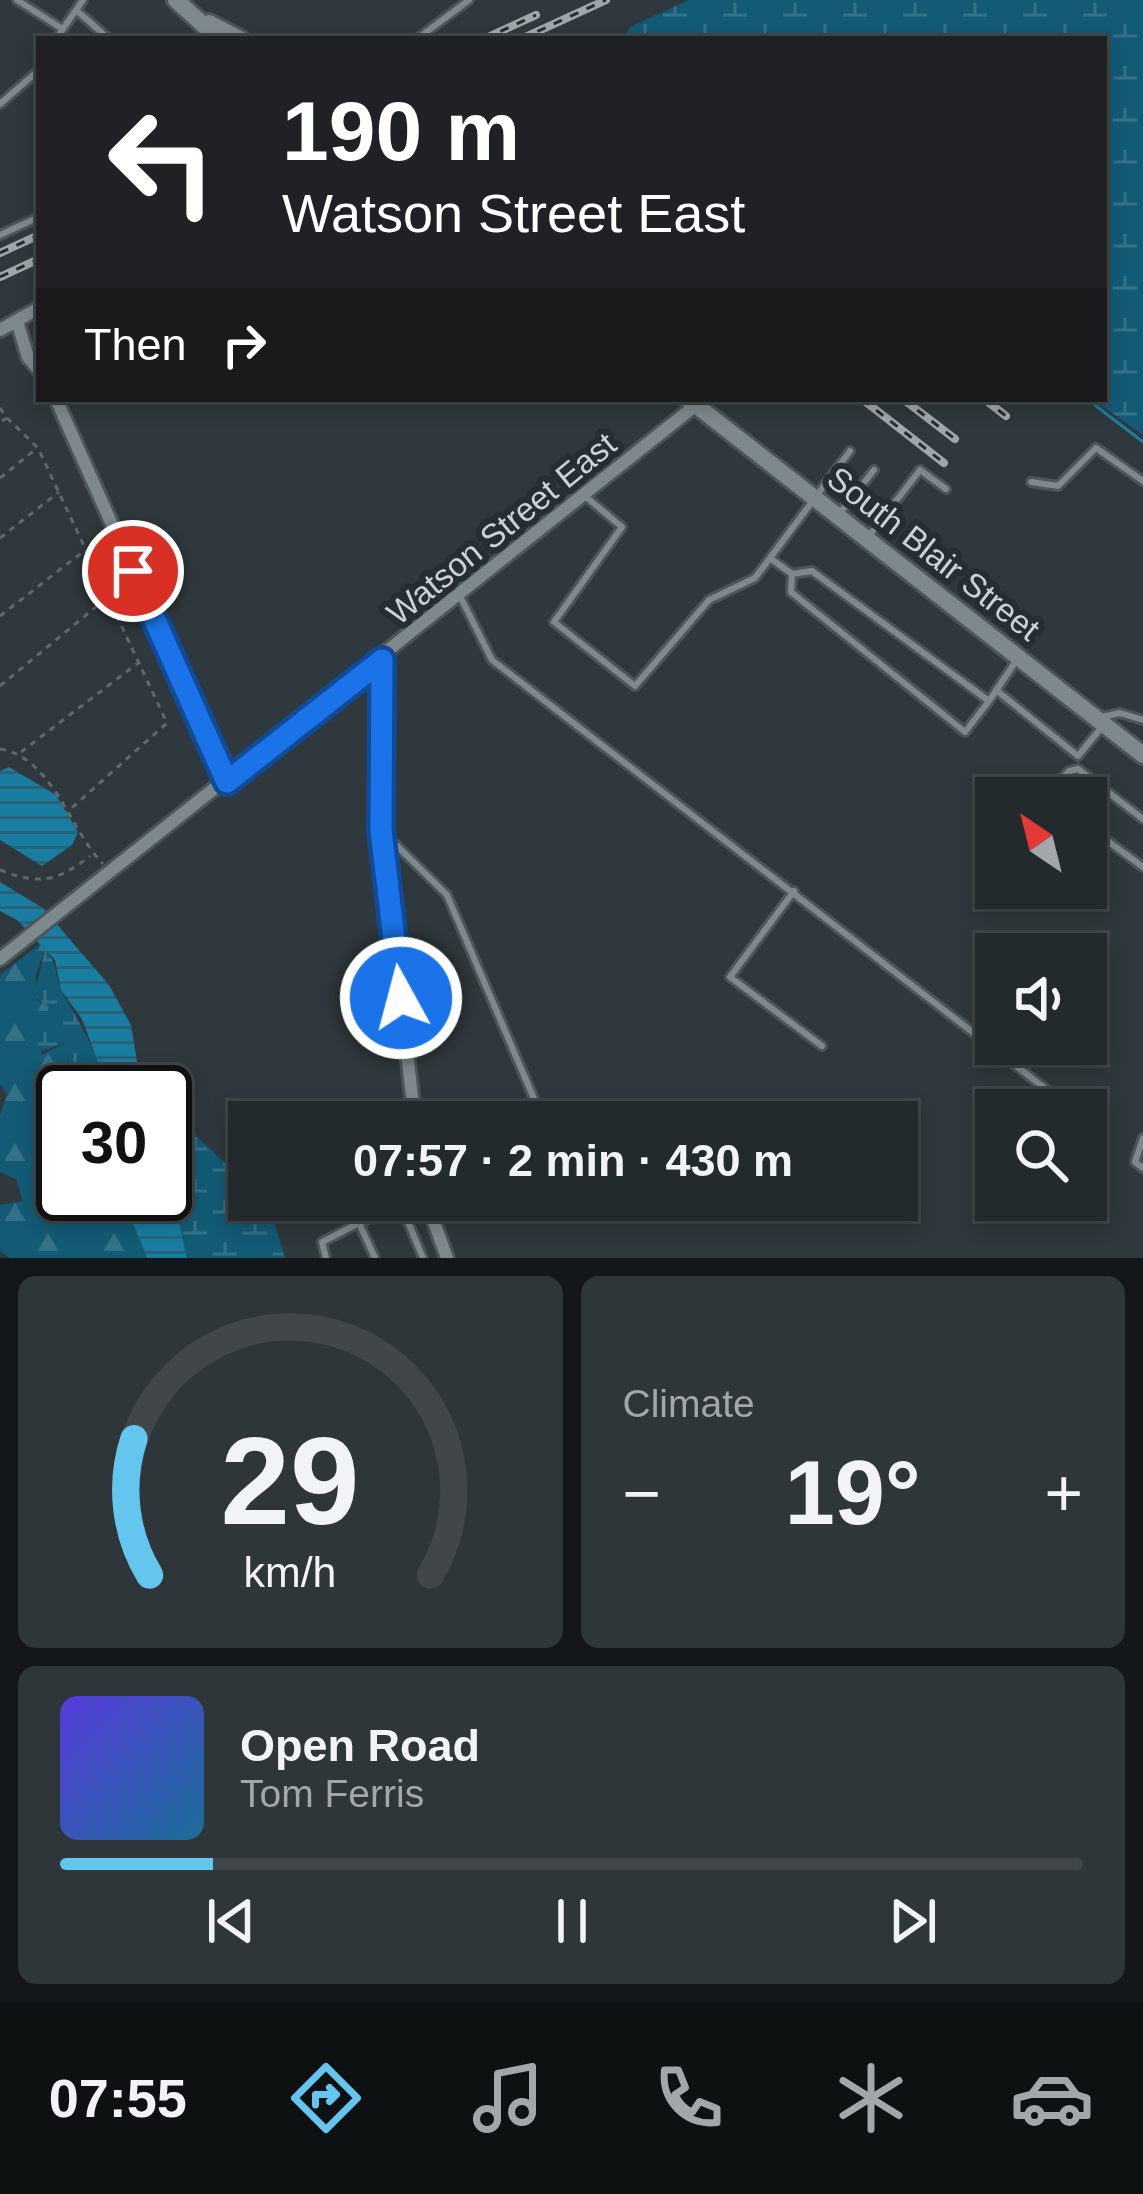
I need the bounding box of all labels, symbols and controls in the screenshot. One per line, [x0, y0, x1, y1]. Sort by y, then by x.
icon: left [84, 84, 240, 240]
text: 190 m [282, 84, 520, 178]
text: Watson Street East [282, 183, 745, 243]
icon: right [211, 312, 277, 378]
text: Then [84, 319, 187, 370]
street label: Watson Street East [380, 425, 623, 632]
street label: South Blair Street [820, 459, 1047, 648]
pin [82, 520, 184, 622]
icon: arrive [100, 538, 166, 604]
north arrow [975, 777, 1107, 909]
map controls [975, 777, 1107, 1221]
button: sound [975, 933, 1107, 1065]
position arrow [338, 935, 464, 1061]
speed limit sign: 30 [36, 1065, 192, 1221]
button: search [975, 1089, 1107, 1221]
text: 07:57 · 2 min · 430 m [353, 1135, 793, 1186]
text: Climate [623, 1382, 755, 1425]
text: 29 [221, 1411, 360, 1550]
text: 19° [785, 1443, 921, 1543]
text: − [623, 1456, 661, 1530]
text: + [1044, 1456, 1083, 1530]
text: km/h [244, 1548, 337, 1596]
text: Open Road [240, 1720, 480, 1771]
text: Tom Ferris [240, 1772, 424, 1815]
icon: previous [198, 1888, 264, 1954]
icon: pause [539, 1888, 605, 1954]
icon: next [880, 1888, 946, 1954]
icon: directions [284, 2056, 368, 2140]
icon: music [466, 2056, 550, 2140]
icon: phone [647, 2056, 731, 2140]
icon: climate [829, 2056, 913, 2140]
icon: car [1010, 2056, 1094, 2140]
text: 07:55 [49, 2068, 187, 2128]

